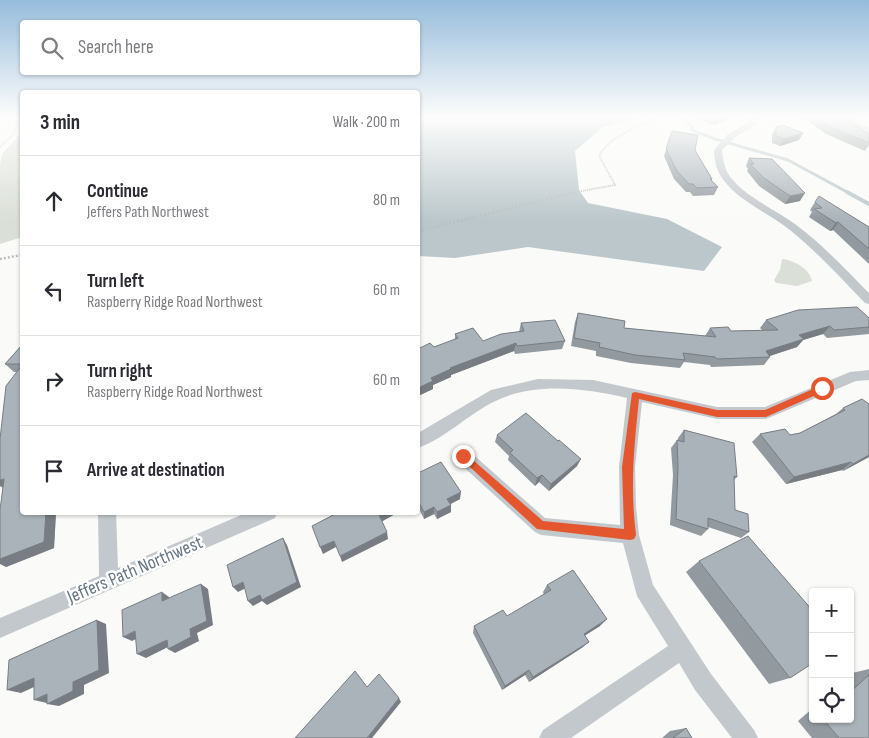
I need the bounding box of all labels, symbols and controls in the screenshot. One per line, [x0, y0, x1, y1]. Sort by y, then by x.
search box [20, 20, 420, 75]
icon: search [38, 34, 66, 62]
text: Search here [78, 36, 154, 59]
text: 3 min [40, 110, 80, 135]
text: Walk · 200 m [333, 113, 400, 132]
text: Continue [87, 180, 148, 203]
icon: ahead [40, 187, 68, 215]
text: 80 m [373, 191, 400, 210]
text: Jeffers Path Northwest [87, 203, 209, 222]
text: Turn left [87, 270, 144, 293]
icon: left [40, 277, 68, 305]
text: 60 m [373, 281, 400, 300]
text: Raspberry Ridge Road Northwest [87, 293, 263, 312]
text: Turn right [87, 360, 152, 383]
icon: right [40, 367, 68, 395]
text: 60 m [373, 371, 400, 390]
route start [811, 377, 834, 400]
text: Raspberry Ridge Road Northwest [87, 383, 263, 402]
route end [452, 445, 475, 468]
icon: arrive [40, 457, 68, 485]
text: Arrive at destination [87, 459, 225, 482]
street label: Jeffers Path Northwest [63, 531, 206, 609]
map controls [809, 588, 854, 723]
button: + [809, 588, 854, 633]
button: − [809, 633, 854, 678]
button: locate [809, 678, 854, 723]

